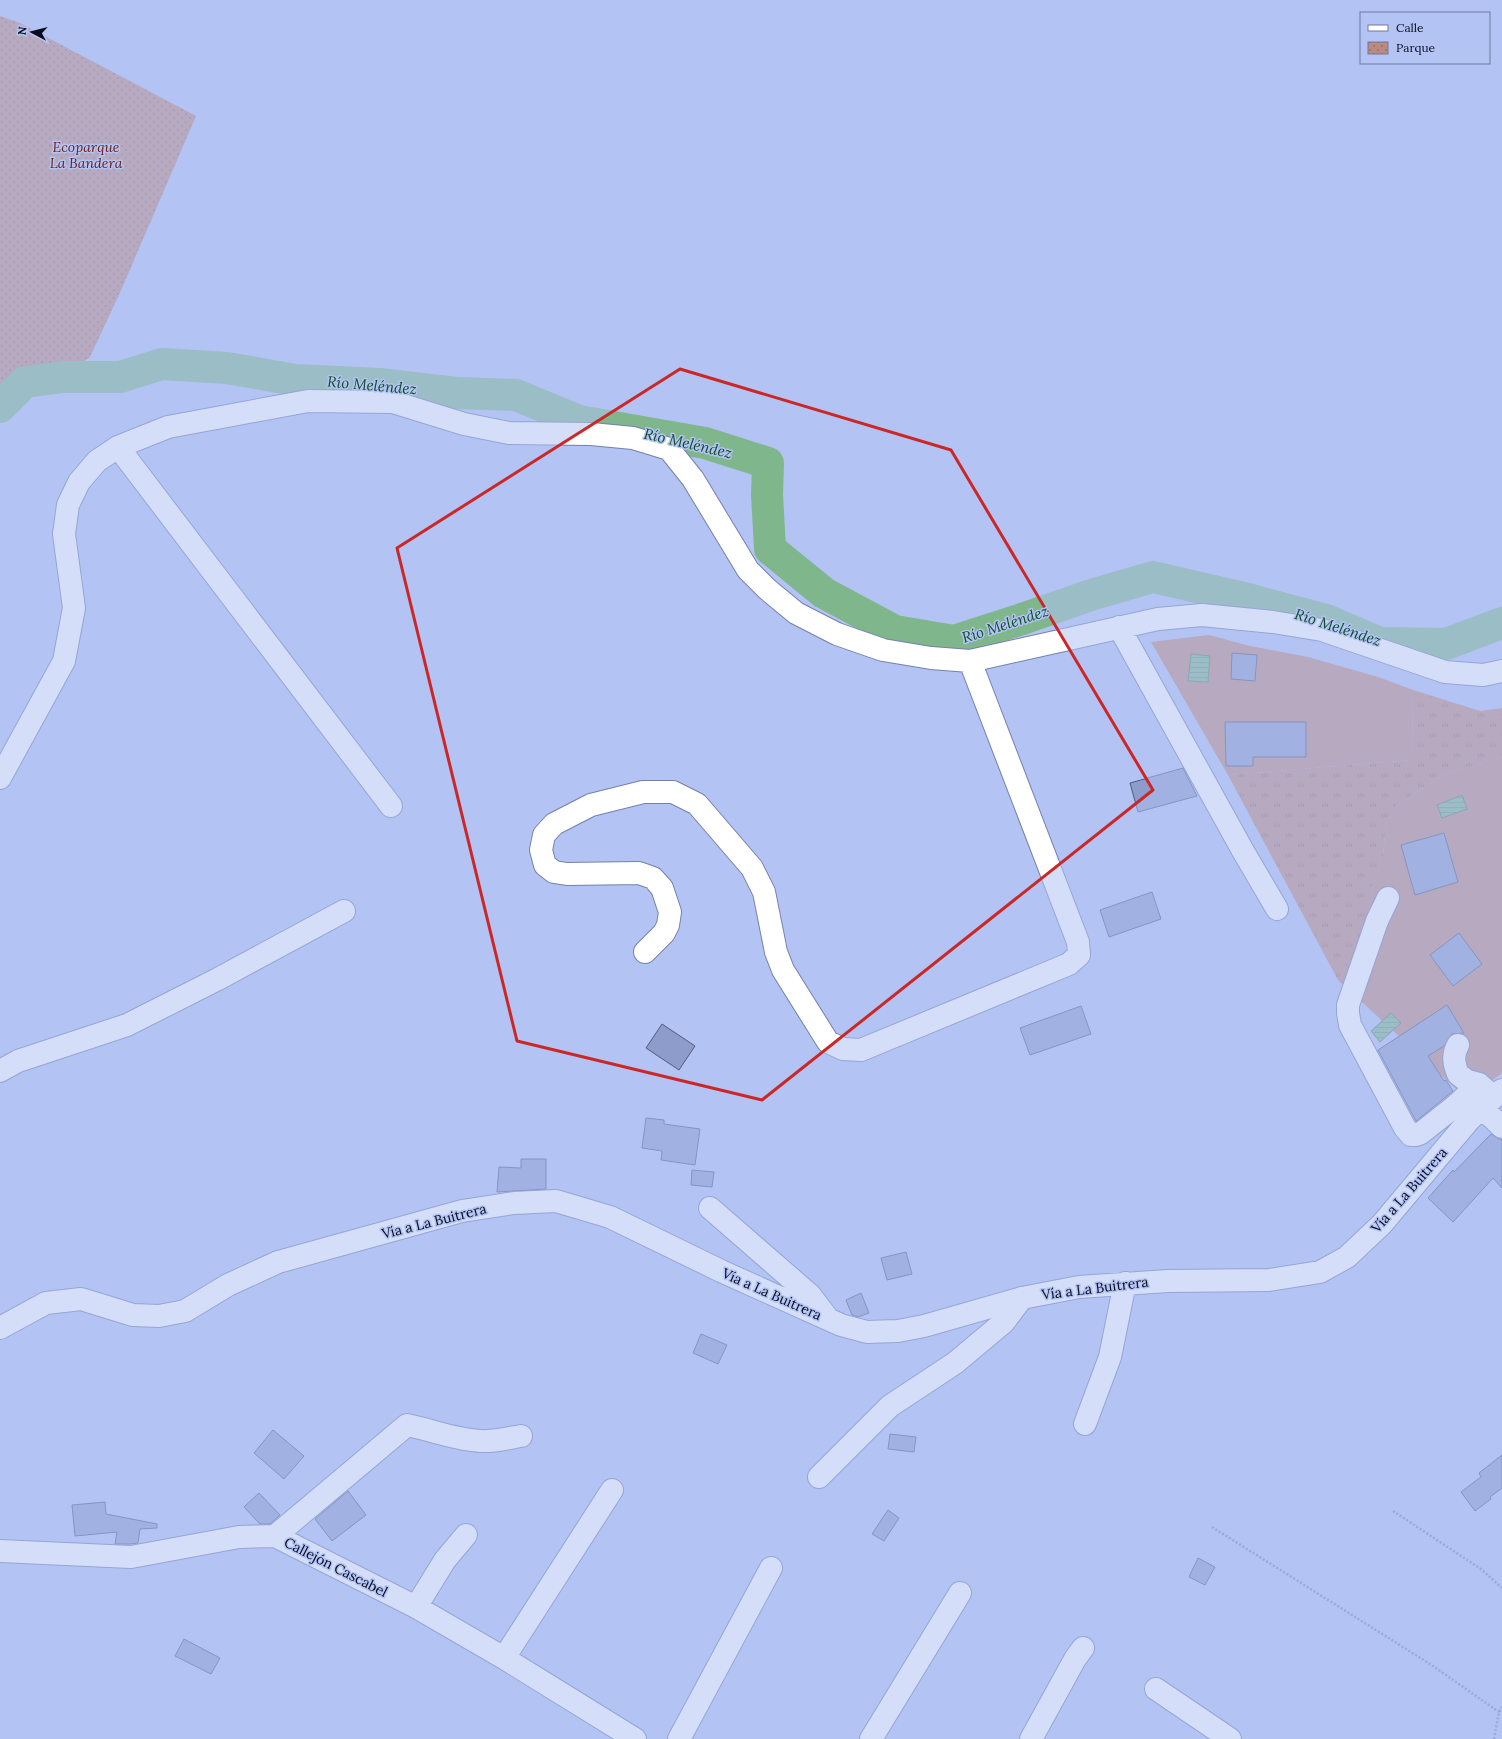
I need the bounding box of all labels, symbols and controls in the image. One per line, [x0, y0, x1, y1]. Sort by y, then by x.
north arrow [12, 12, 52, 52]
legend [1360, 12, 1490, 64]
text: Calle [1396, 20, 1424, 35]
text: N [15, 25, 30, 36]
text: Parque [1396, 40, 1436, 55]
park label: Ecoparque La Bandera [50, 138, 123, 172]
water label: Río Meléndez [326, 372, 418, 398]
water label: Río Meléndez [642, 424, 734, 462]
water label: Río Meléndez [959, 601, 1051, 647]
water label: Río Meléndez [1292, 604, 1384, 650]
street label: Vía a La Buitrera [1366, 1144, 1451, 1237]
street label: Vía a La Buitrera [379, 1199, 488, 1243]
street label: Vía a La Buitrera [718, 1264, 825, 1324]
street label: Vía a La Buitrera [1040, 1273, 1149, 1304]
street label: Callejón Cascabel [281, 1533, 391, 1601]

